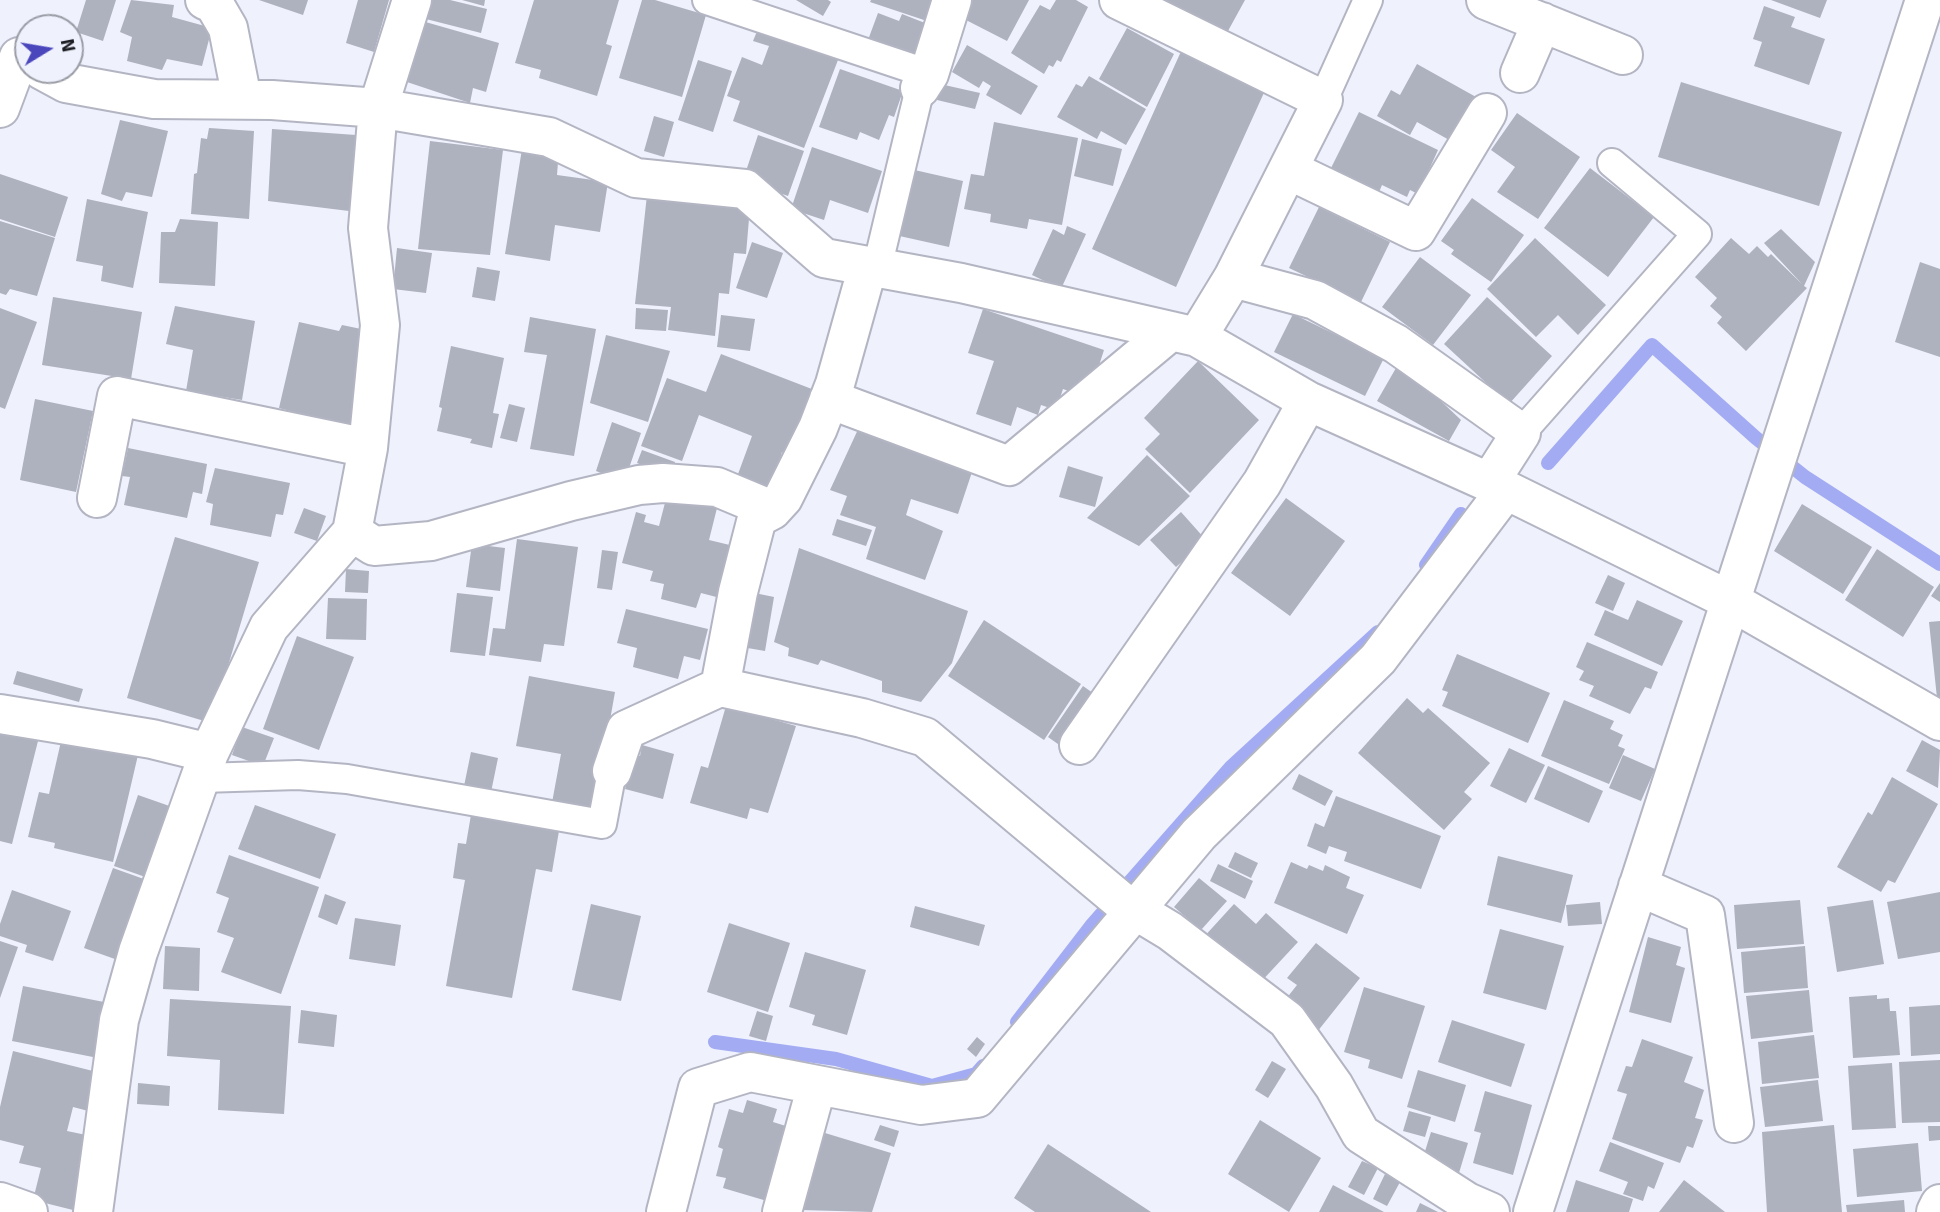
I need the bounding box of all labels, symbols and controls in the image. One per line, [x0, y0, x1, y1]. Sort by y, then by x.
north arrow [14, 14, 84, 84]
text: N [55, 37, 81, 54]

